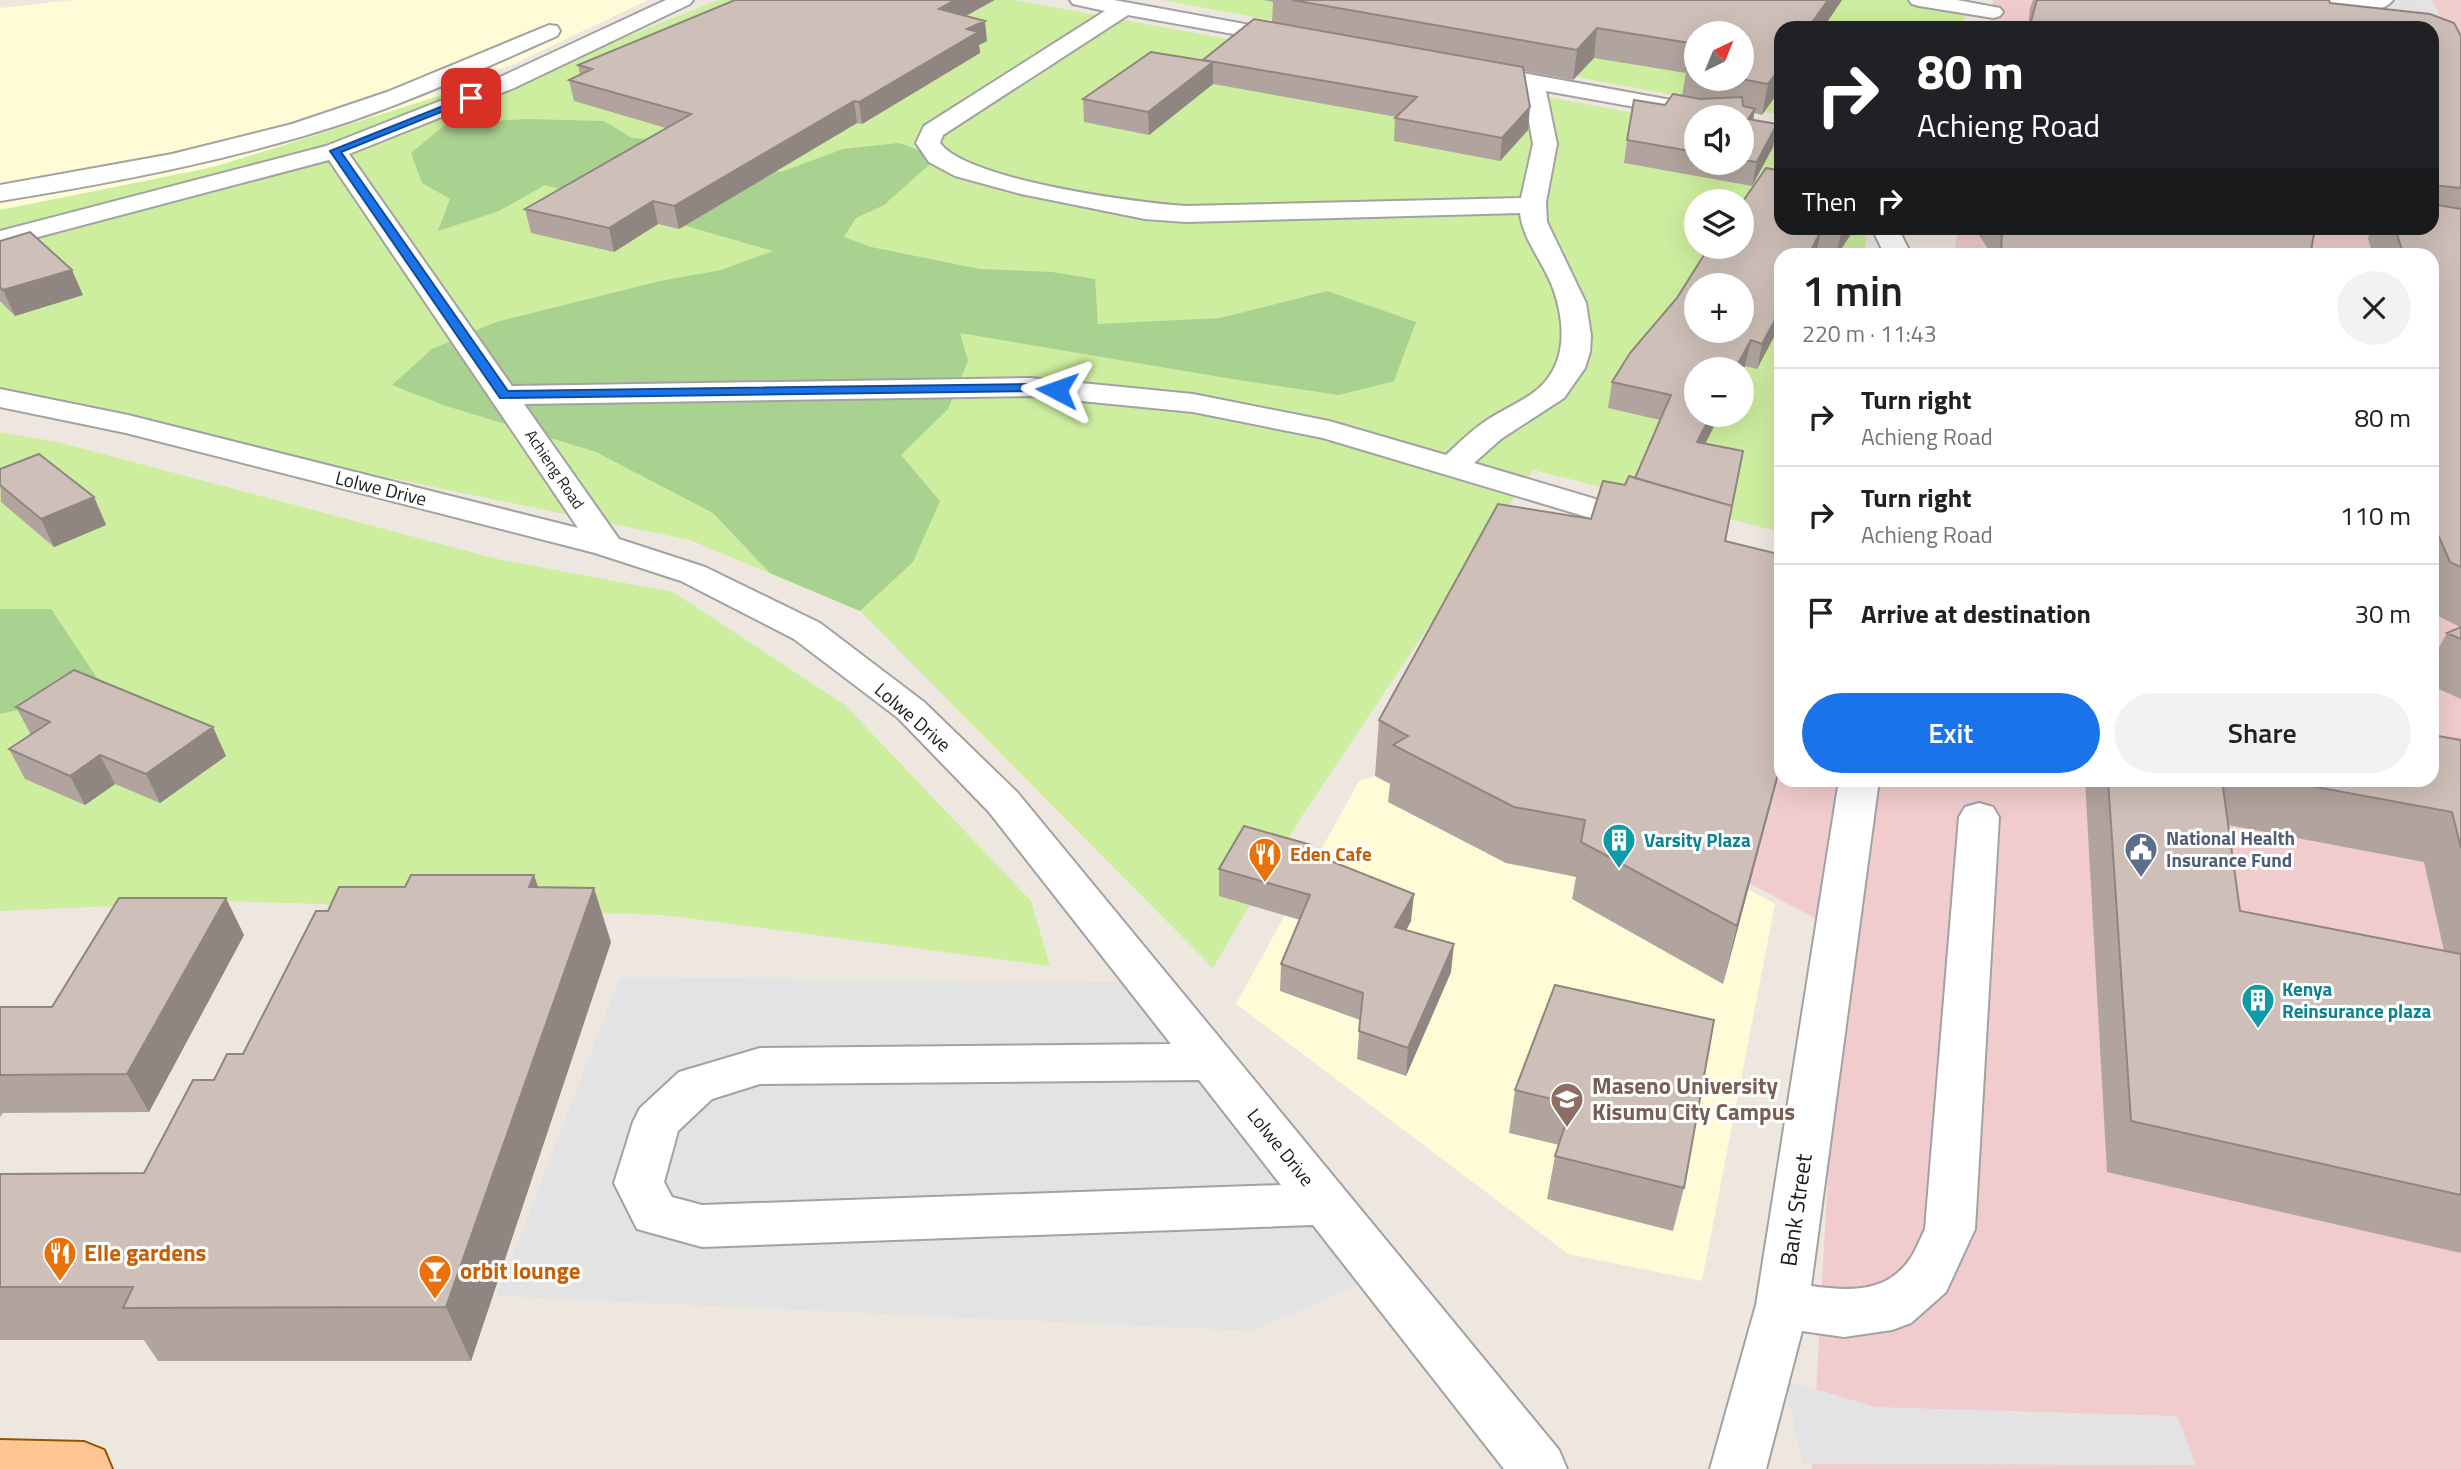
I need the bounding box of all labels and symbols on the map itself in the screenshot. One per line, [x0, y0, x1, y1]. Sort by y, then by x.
north arrow [1684, 21, 1754, 91]
pin [441, 68, 501, 128]
position arrow [1020, 353, 1094, 427]
street label: Achieng Road [519, 424, 591, 514]
street label: Lolwe Drive [332, 462, 430, 513]
street label: Lolwe Drive [869, 675, 958, 758]
building icon: Varsity Plaza [1600, 821, 1638, 870]
place label: National Health Insurance Fund [2166, 823, 2295, 874]
place label: Varsity Plaza [1644, 825, 1751, 854]
public building icon: National Health Insurance Fund [2122, 830, 2160, 879]
restaurant icon: Eden Cafe [1246, 835, 1284, 884]
place label: Eden Cafe [1290, 839, 1372, 868]
place label: Kenya Reinsurance plaza [2282, 974, 2432, 1025]
building icon: Kenya Reinsurance plaza [2239, 981, 2277, 1030]
place label: Maseno University Kisumu City Campus [1592, 1068, 1795, 1129]
school or university icon: Maseno University Kisumu City Campus [1548, 1080, 1586, 1129]
street label: Lolwe Drive [1241, 1101, 1322, 1192]
street label: Bank Street [1770, 1151, 1821, 1269]
restaurant icon: Elle gardens [41, 1234, 79, 1283]
place label: Elle gardens [84, 1235, 207, 1270]
bar icon: orbit lounge [416, 1252, 454, 1301]
place label: orbit lounge [460, 1253, 581, 1288]

